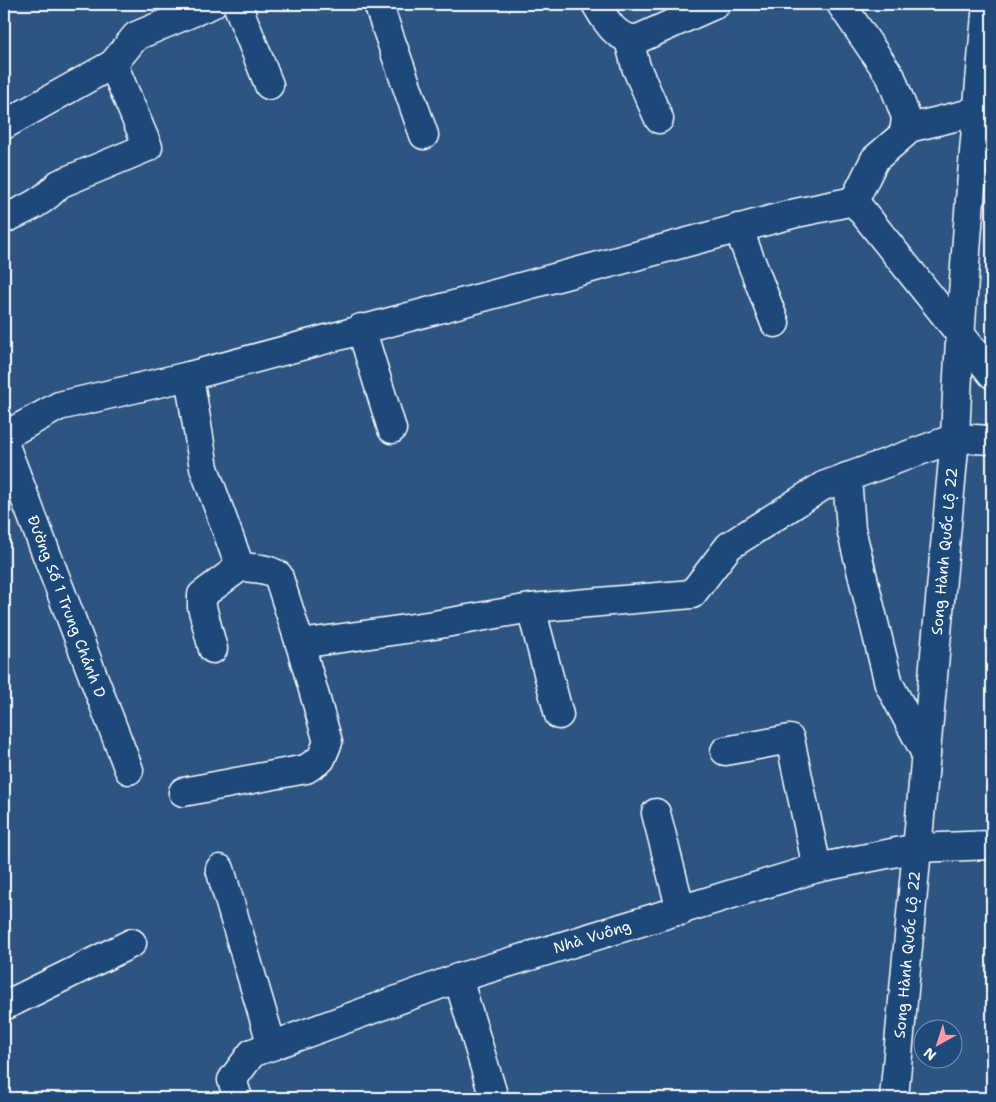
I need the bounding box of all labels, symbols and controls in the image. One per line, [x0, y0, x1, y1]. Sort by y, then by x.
street label: Song Hành Quốc Lộ 22 [927, 467, 962, 636]
street label: Đường Số 1 Trung Chánh D [23, 512, 110, 701]
street label: Song Hành Quốc Lộ 22 [890, 870, 925, 1039]
street label: Nhà Vuông [551, 916, 633, 958]
north arrow [914, 1020, 964, 1070]
text: N [920, 1044, 940, 1065]

